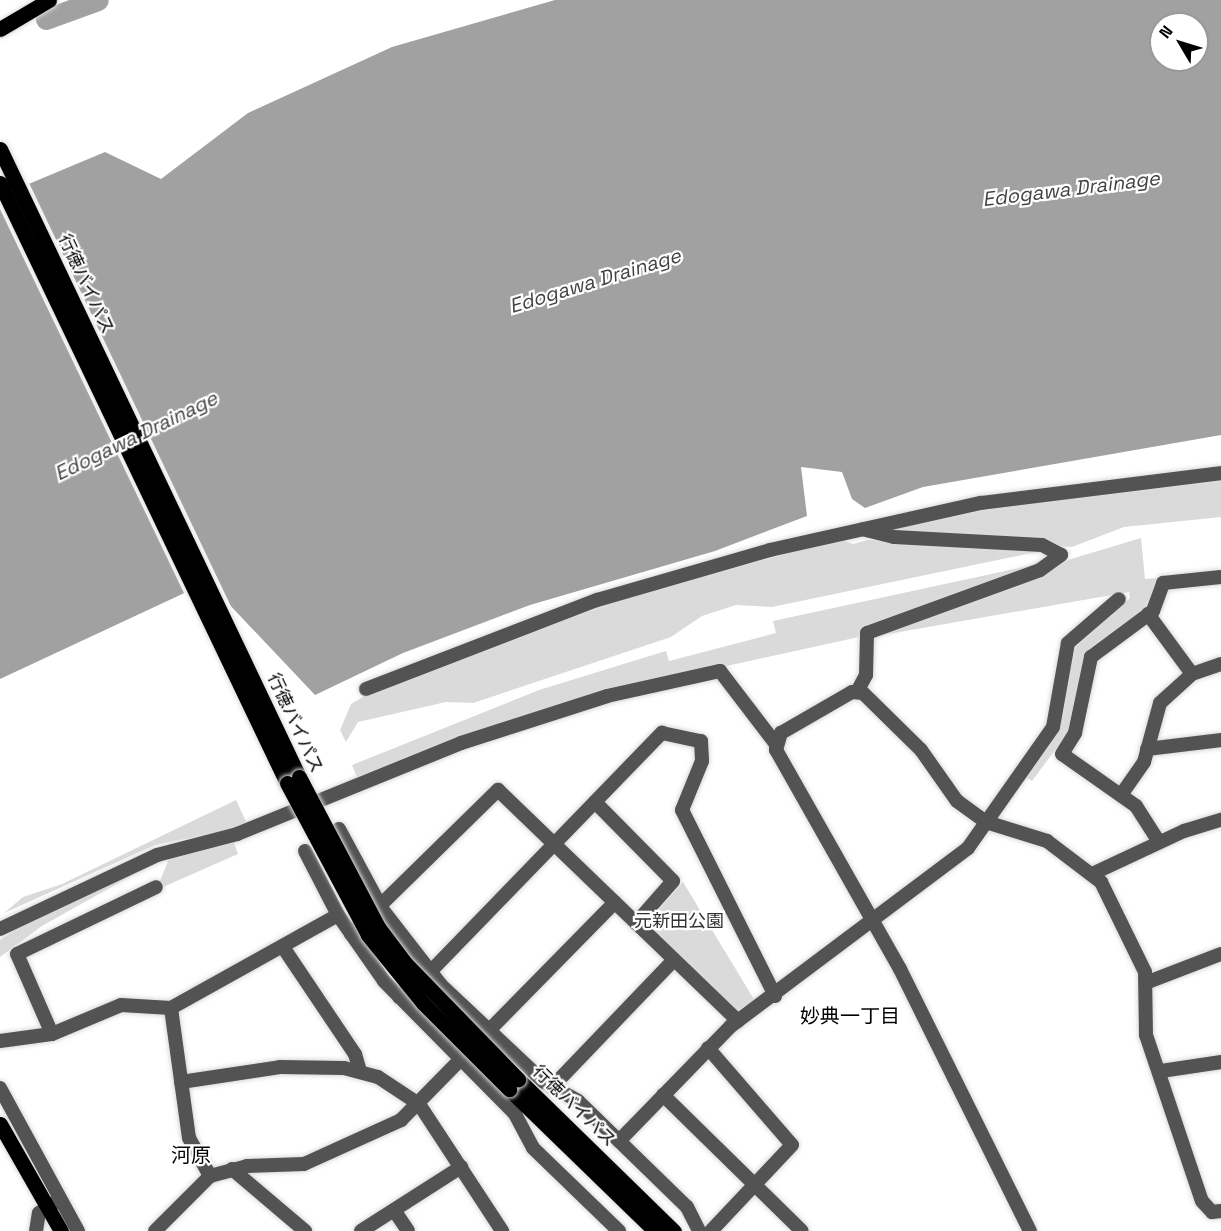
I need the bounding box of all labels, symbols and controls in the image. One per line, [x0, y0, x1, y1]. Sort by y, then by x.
north arrow [1149, 12, 1209, 72]
text: N [1154, 21, 1178, 43]
water label: Edogawa Drainage [981, 166, 1161, 212]
street label: 行徳バイパス [53, 230, 119, 338]
water label: Edogawa Drainage [506, 243, 684, 319]
water label: Edogawa Drainage [51, 386, 221, 486]
street label: 行徳バイパス [262, 669, 328, 777]
park label: 元新田公園 [634, 910, 724, 932]
district label: 妙典一丁目 [800, 1004, 900, 1028]
street label: 行徳バイパス [528, 1061, 620, 1151]
district label: 河原 [171, 1143, 211, 1167]

